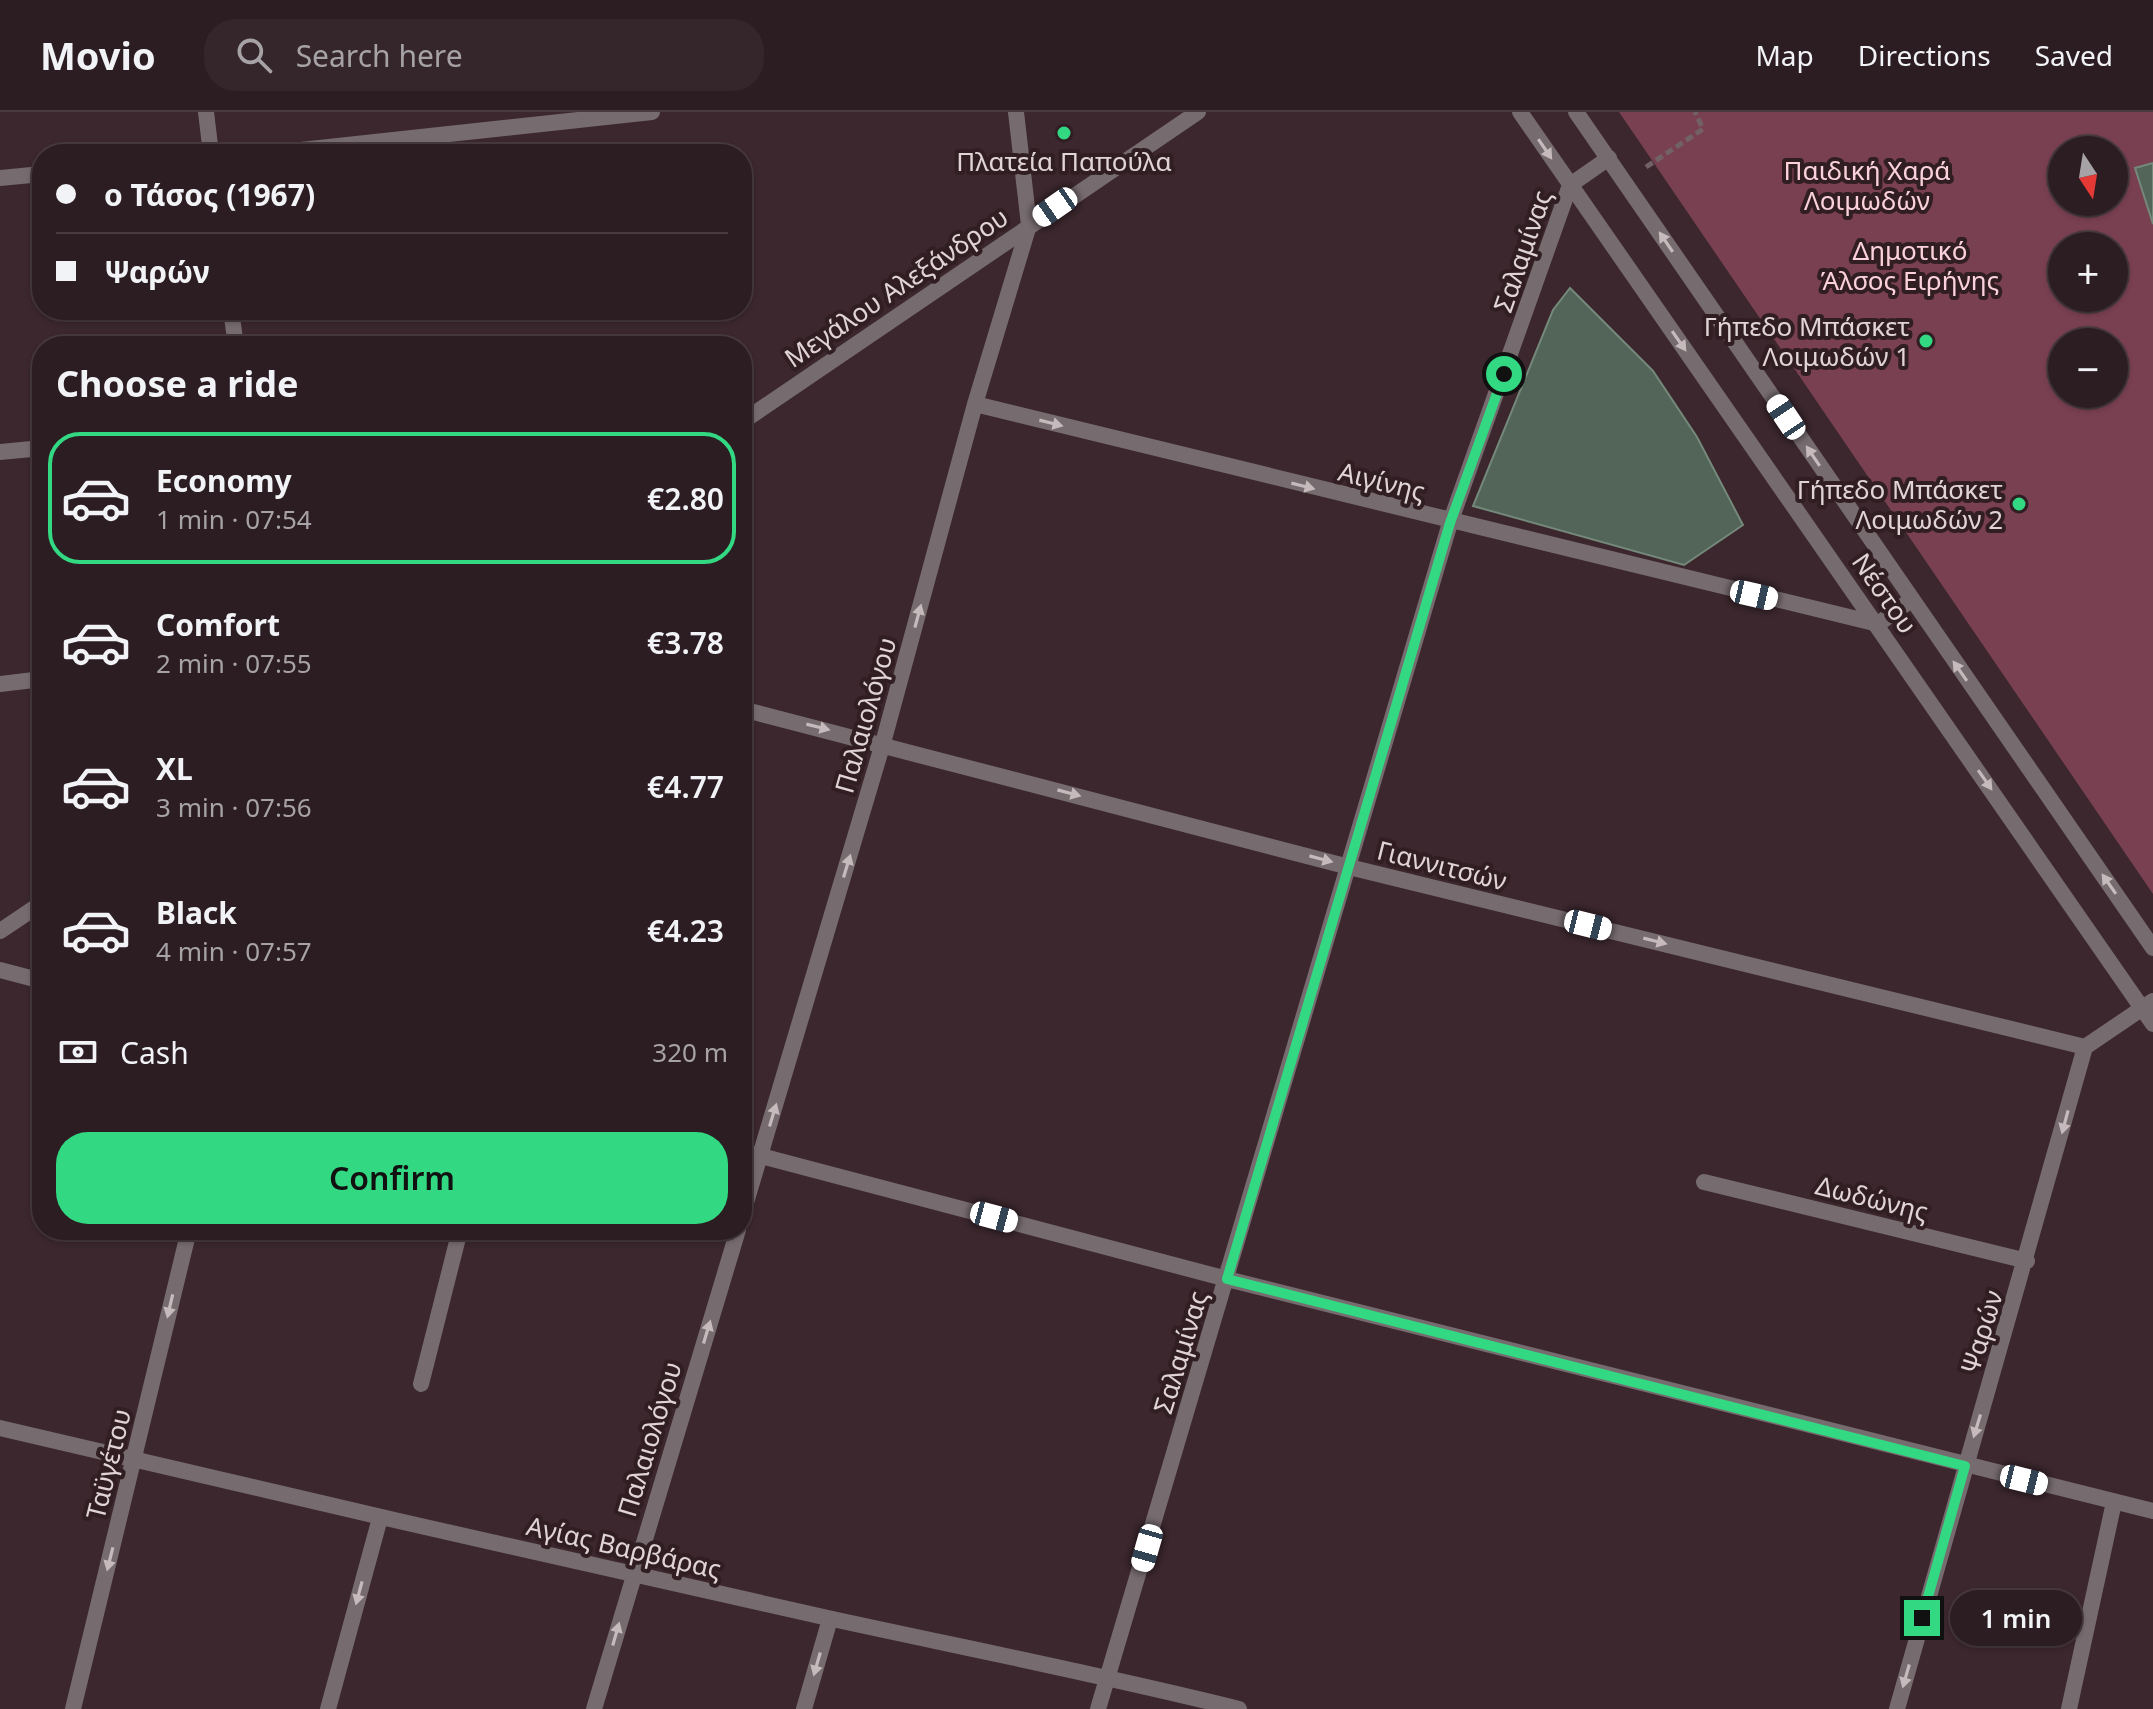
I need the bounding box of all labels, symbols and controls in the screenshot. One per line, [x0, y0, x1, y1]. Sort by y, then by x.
search box [204, 19, 764, 91]
text: Movio [40, 29, 156, 81]
icon: search [232, 33, 276, 77]
text: Search here [296, 35, 463, 76]
text: Map [1755, 36, 1814, 74]
text: Directions [1858, 36, 1991, 74]
text: Saved [2035, 36, 2113, 74]
marker: Πλατεία Παπούλα [1055, 124, 1073, 142]
north arrow [2048, 136, 2128, 216]
map controls [2048, 136, 2128, 408]
one-way arrow [1537, 138, 1552, 159]
place label: Πλατεία Παπούλα [956, 143, 1172, 179]
park label: Παιδική Χαρά Λοιμωδών [1784, 152, 1950, 218]
text: ο Τάσος (1967) [104, 174, 315, 215]
car [1028, 183, 1082, 231]
street label: Σαλαμίνας [1484, 185, 1560, 317]
street label: Μεγάλου Αλεξάνδρου [777, 199, 1015, 375]
one-way arrow [1659, 231, 1674, 252]
park label: Δημοτικό Άλσος Ειρήνης [1821, 232, 1999, 298]
button: + [2048, 232, 2128, 312]
text: Ψαρών [104, 251, 210, 292]
place label: Γήπεδο Μπάσκετ Λοιμωδών 1 [1704, 308, 1910, 374]
button: − [2048, 328, 2128, 408]
one-way arrow [1671, 330, 1687, 352]
marker: Γήπεδο Μπάσκετ Λοιμωδών 1 [1917, 332, 1935, 350]
route start [1486, 356, 1522, 392]
text: Choose a ride [56, 359, 298, 408]
car [1763, 390, 1809, 444]
one-way arrow [1038, 418, 1063, 430]
one-way arrow [1806, 446, 1821, 467]
street label: Αιγίνης [1335, 453, 1429, 509]
text: Economy [156, 460, 292, 501]
icon: car [60, 462, 132, 534]
place label: Γήπεδο Μπάσκετ Λοιμωδών 2 [1797, 471, 2003, 537]
text: €2.80 [647, 478, 724, 519]
one-way arrow [1291, 480, 1316, 493]
marker: Γήπεδο Μπάσκετ Λοιμωδών 2 [2010, 495, 2028, 513]
text: 1 min · 07:54 [156, 501, 312, 537]
street label: Νέστου [1844, 545, 1926, 641]
car [1728, 578, 1780, 612]
one-way arrow [912, 603, 924, 628]
text: Comfort [156, 604, 280, 645]
icon: car [60, 606, 132, 678]
text: €3.78 [647, 622, 724, 663]
street label: Παλαιολόγου [826, 633, 904, 797]
text: 2 min · 07:55 [156, 645, 312, 681]
one-way arrow [1953, 660, 1968, 681]
one-way arrow [805, 721, 830, 734]
text: XL [156, 748, 193, 789]
icon: car [60, 750, 132, 822]
text: €4.77 [647, 766, 724, 807]
one-way arrow [1978, 770, 1993, 791]
one-way arrow [1057, 787, 1082, 799]
text: 3 min · 07:56 [156, 789, 312, 825]
street label: Γιαννιτσών [1374, 832, 1510, 898]
one-way arrow [841, 853, 854, 877]
one-way arrow [1308, 854, 1333, 866]
one-way arrow [2101, 874, 2116, 895]
text: Black [156, 892, 237, 933]
icon: car [60, 894, 132, 966]
car [1562, 908, 1614, 942]
text: €4.23 [647, 910, 724, 951]
text: 4 min · 07:57 [156, 933, 312, 969]
one-way arrow [1642, 936, 1667, 948]
icon: cash [56, 1030, 100, 1074]
text: Cash [120, 1032, 189, 1073]
text: 320 m [652, 1034, 728, 1070]
one-way arrow [767, 1102, 780, 1126]
one-way arrow [2058, 1111, 2071, 1135]
button: Confirm [56, 1132, 728, 1224]
street label: Δωδώνης [1812, 1167, 1932, 1229]
car [968, 1199, 1020, 1235]
street label: Σαλαμίνας [1144, 1286, 1216, 1418]
street label: Ψαρών [1951, 1286, 2011, 1378]
one-way arrow [164, 1293, 176, 1318]
one-way arrow [701, 1319, 714, 1343]
street label: Παλαιολόγου [608, 1357, 690, 1521]
street label: Ταϋγέτου [77, 1405, 139, 1523]
one-way arrow [1970, 1414, 1983, 1438]
car [1998, 1463, 2050, 1497]
street label: Αγίας Βαρβάρας [523, 1507, 725, 1587]
car [1129, 1522, 1165, 1574]
one-way arrow [103, 1546, 115, 1571]
one-way arrow [353, 1580, 365, 1605]
callout: 1 min [1950, 1590, 2082, 1646]
route end [1904, 1600, 1940, 1636]
text: 1 min [1981, 1600, 2051, 1636]
one-way arrow [610, 1622, 623, 1646]
one-way arrow [810, 1652, 823, 1676]
one-way arrow [1899, 1664, 1912, 1688]

